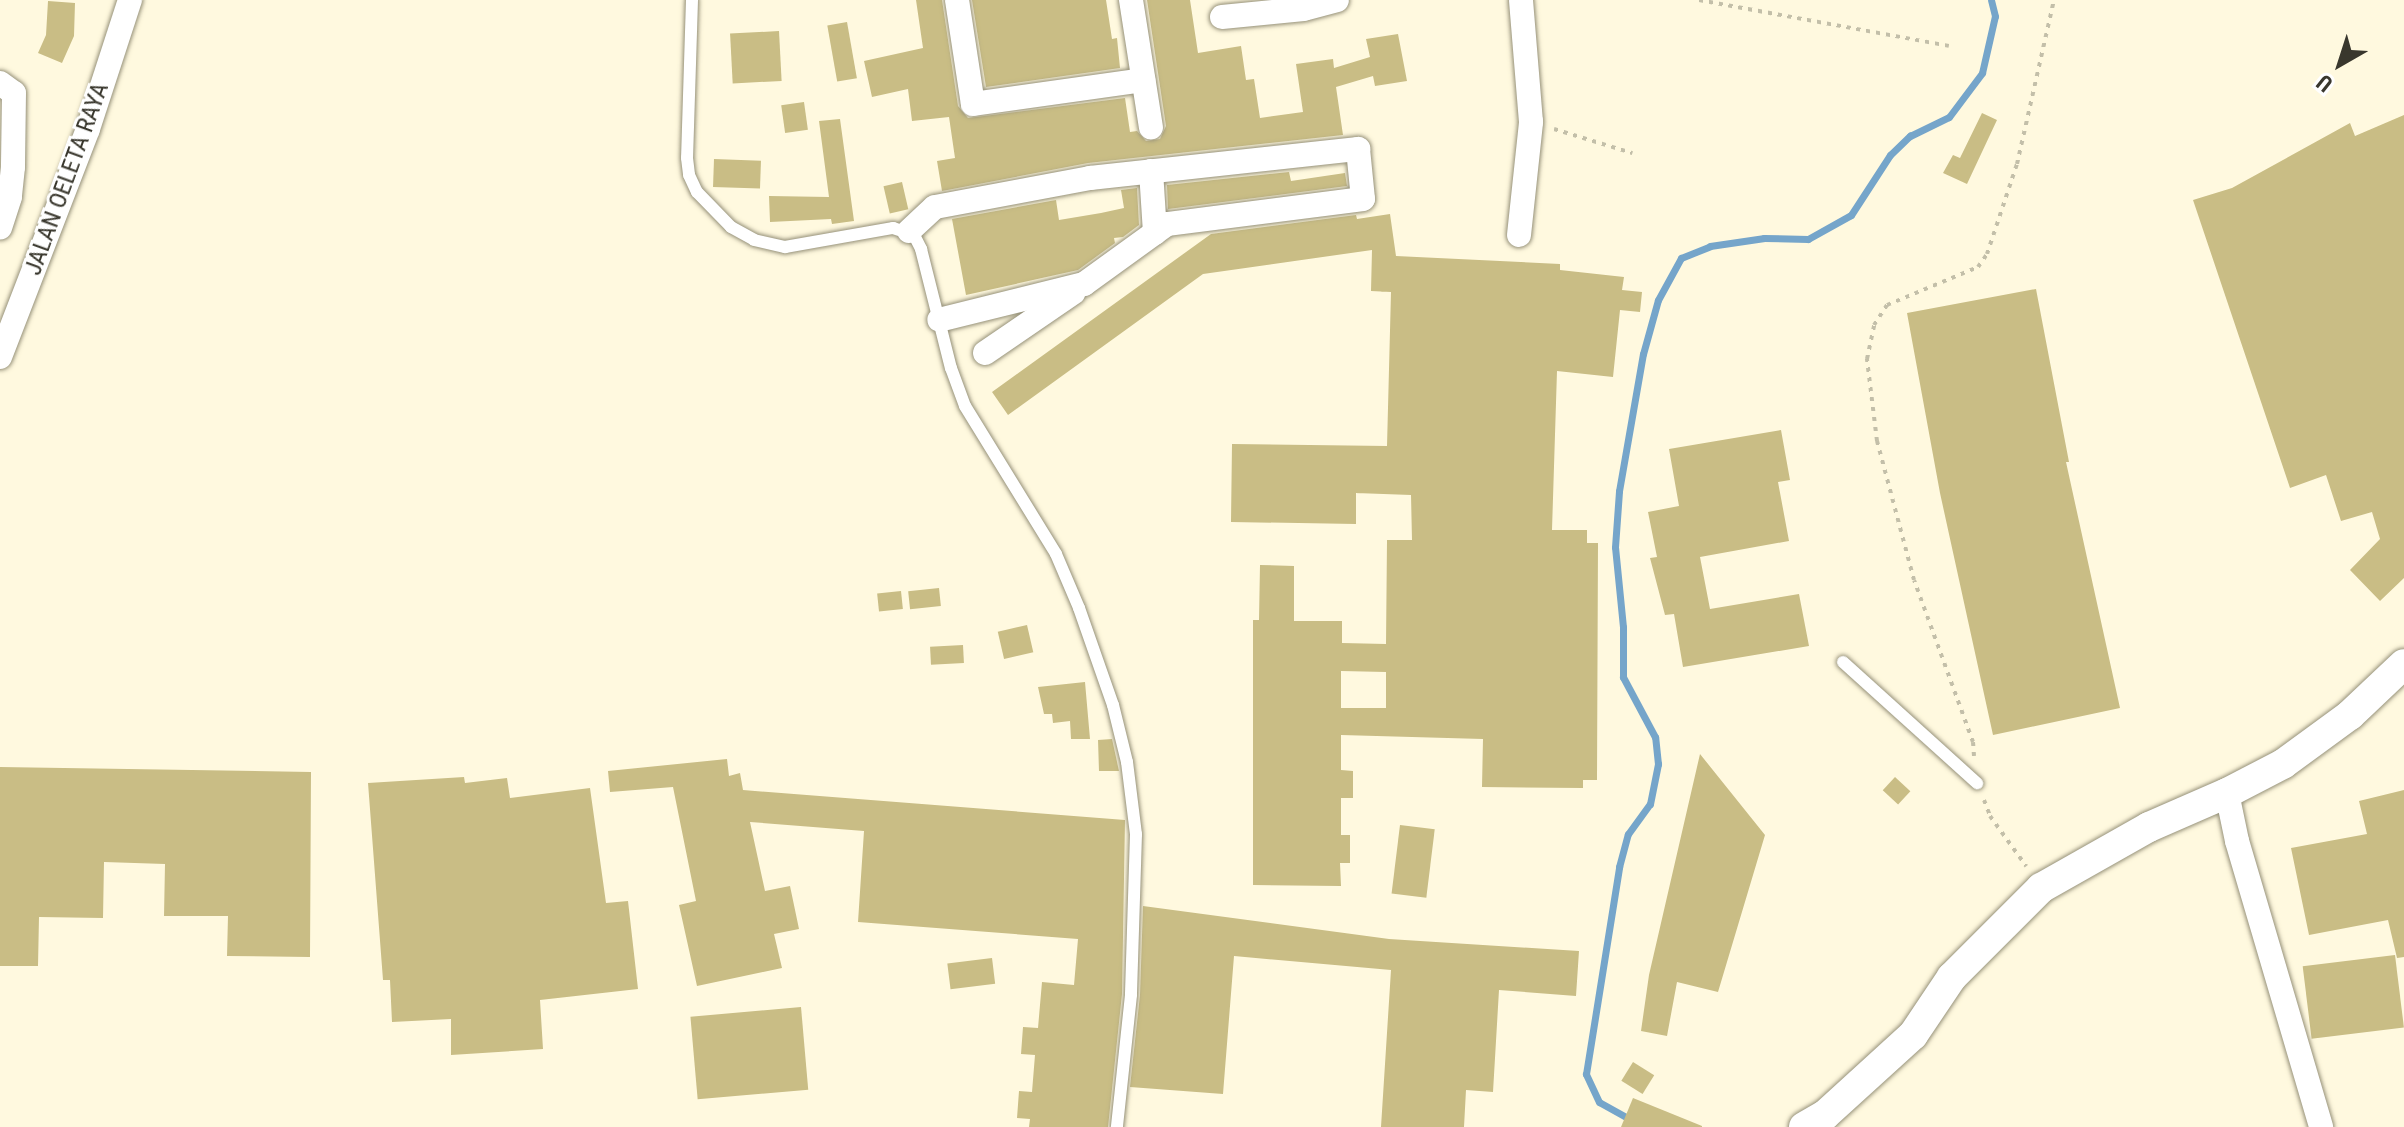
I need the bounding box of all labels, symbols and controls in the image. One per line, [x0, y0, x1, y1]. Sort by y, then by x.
north arrow [2300, 24, 2380, 104]
text: U [2312, 69, 2337, 97]
street label: JALAN OELETA RAYA [19, 79, 115, 279]

